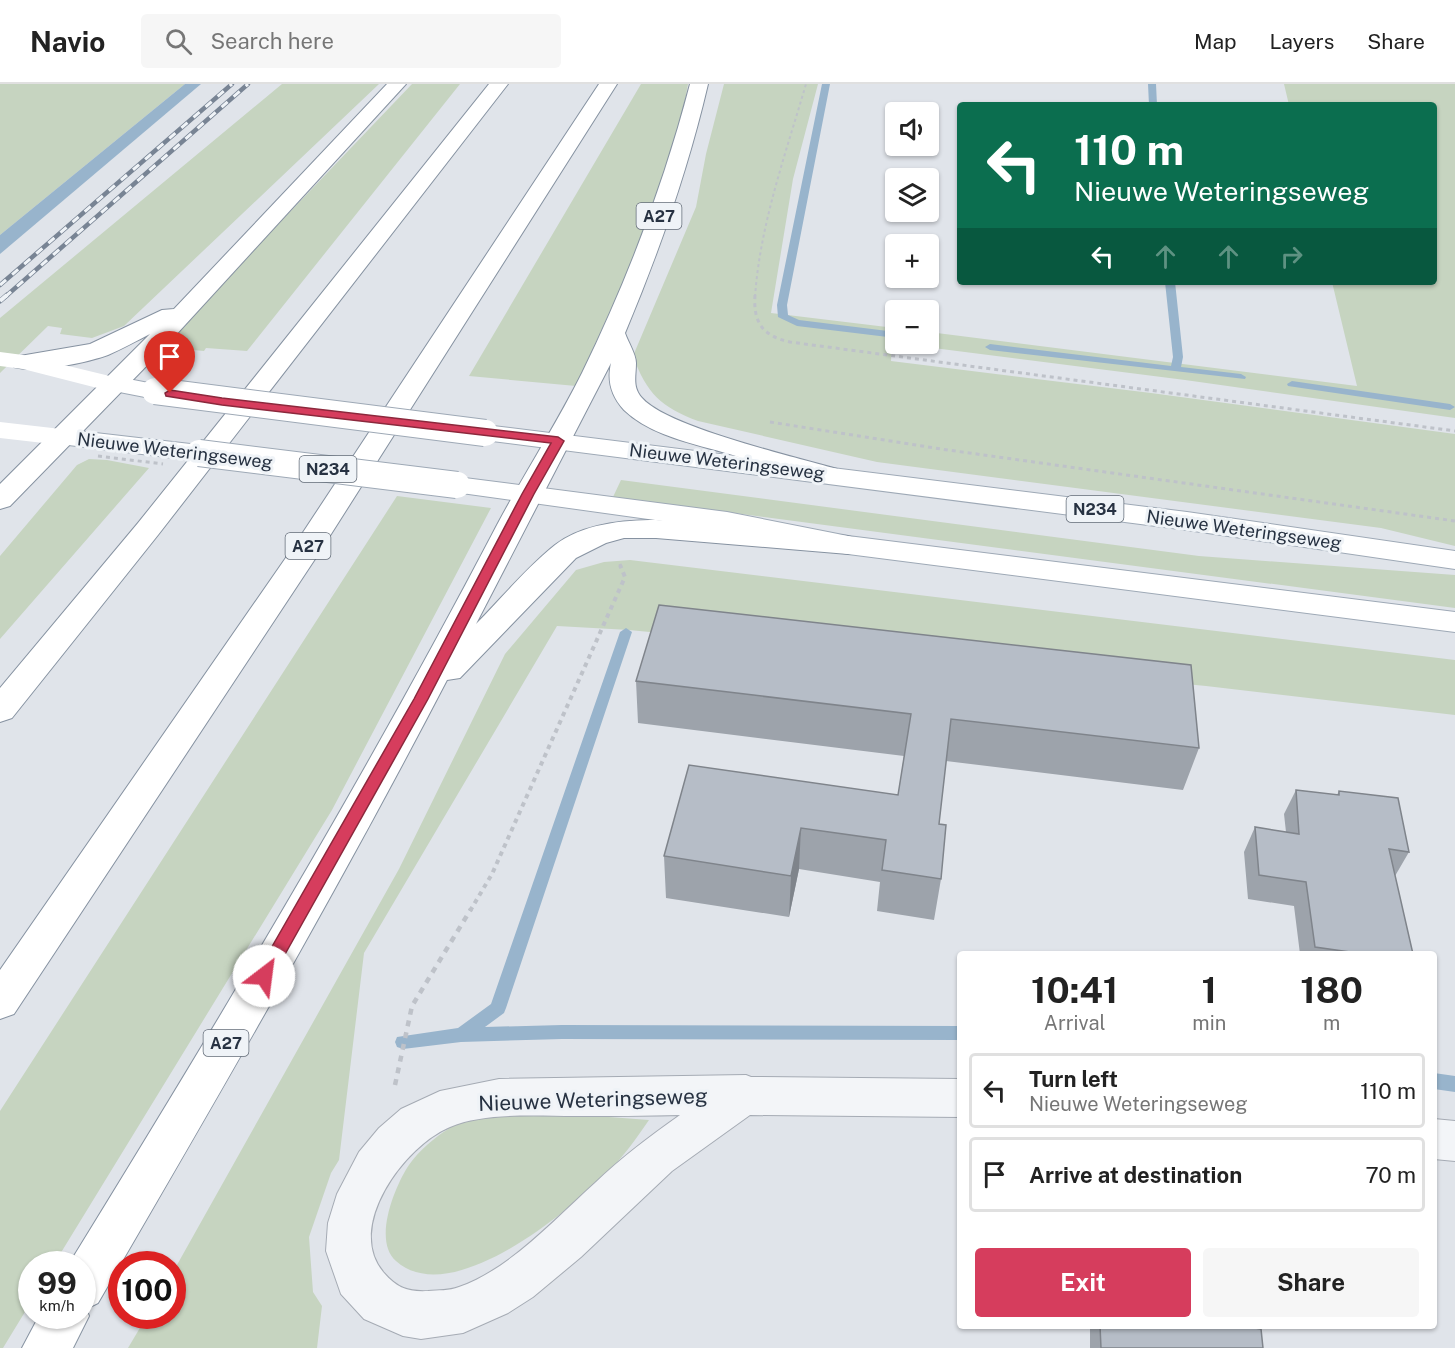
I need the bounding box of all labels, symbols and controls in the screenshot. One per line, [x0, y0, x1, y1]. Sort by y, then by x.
search box [141, 14, 561, 68]
text: Navio [30, 25, 105, 58]
icon: search [162, 25, 195, 58]
text: Search here [210, 28, 334, 54]
text: Map [1194, 29, 1237, 54]
text: Layers [1270, 29, 1334, 54]
text: Share [1367, 29, 1425, 54]
map controls [885, 102, 939, 354]
button: sound [885, 102, 939, 156]
text: 110 m [1074, 125, 1184, 174]
icon: left [975, 126, 1053, 204]
button: layers [885, 168, 939, 222]
text: Nieuwe Weteringseweg [1074, 175, 1369, 207]
road number: A27 [636, 203, 682, 229]
button: + [885, 234, 939, 288]
icon: left [1086, 240, 1119, 273]
icon: ahead [1149, 240, 1182, 273]
icon: ahead [1212, 240, 1245, 273]
icon: right [1275, 240, 1308, 273]
button: − [885, 300, 939, 354]
pin [144, 331, 195, 393]
icon: arrive [153, 340, 186, 373]
street label: Nieuwe Weteringseweg [76, 428, 274, 473]
street label: Nieuwe Weteringseweg [628, 439, 826, 484]
road number: N234 [300, 456, 356, 482]
road number: N234 [1066, 496, 1124, 522]
street label: Nieuwe Weteringseweg [1145, 505, 1343, 554]
road number: A27 [286, 533, 330, 559]
position arrow [232, 944, 296, 1008]
text: 10:41 [1031, 969, 1118, 1011]
text: 1 [1202, 969, 1217, 1011]
text: 180 [1300, 969, 1363, 1011]
text: Arrival [1044, 1011, 1106, 1035]
text: min [1192, 1011, 1226, 1035]
text: m [1323, 1011, 1340, 1035]
road number: A27 [204, 1030, 248, 1056]
text: Turn left [1029, 1066, 1118, 1092]
icon: left [978, 1074, 1011, 1107]
text: 110 m [1360, 1078, 1416, 1104]
street label: Nieuwe Weteringseweg [478, 1083, 708, 1116]
text: Nieuwe Weteringseweg [1029, 1092, 1248, 1116]
icon: arrive [978, 1158, 1011, 1191]
text: Arrive at destination [1029, 1162, 1242, 1188]
text: 70 m [1365, 1162, 1416, 1188]
button: Exit [975, 1248, 1191, 1317]
button: Share [1203, 1248, 1419, 1317]
speed limit sign: 100 [108, 1251, 186, 1329]
text: 99 [37, 1265, 77, 1301]
text: km/h [39, 1297, 75, 1314]

